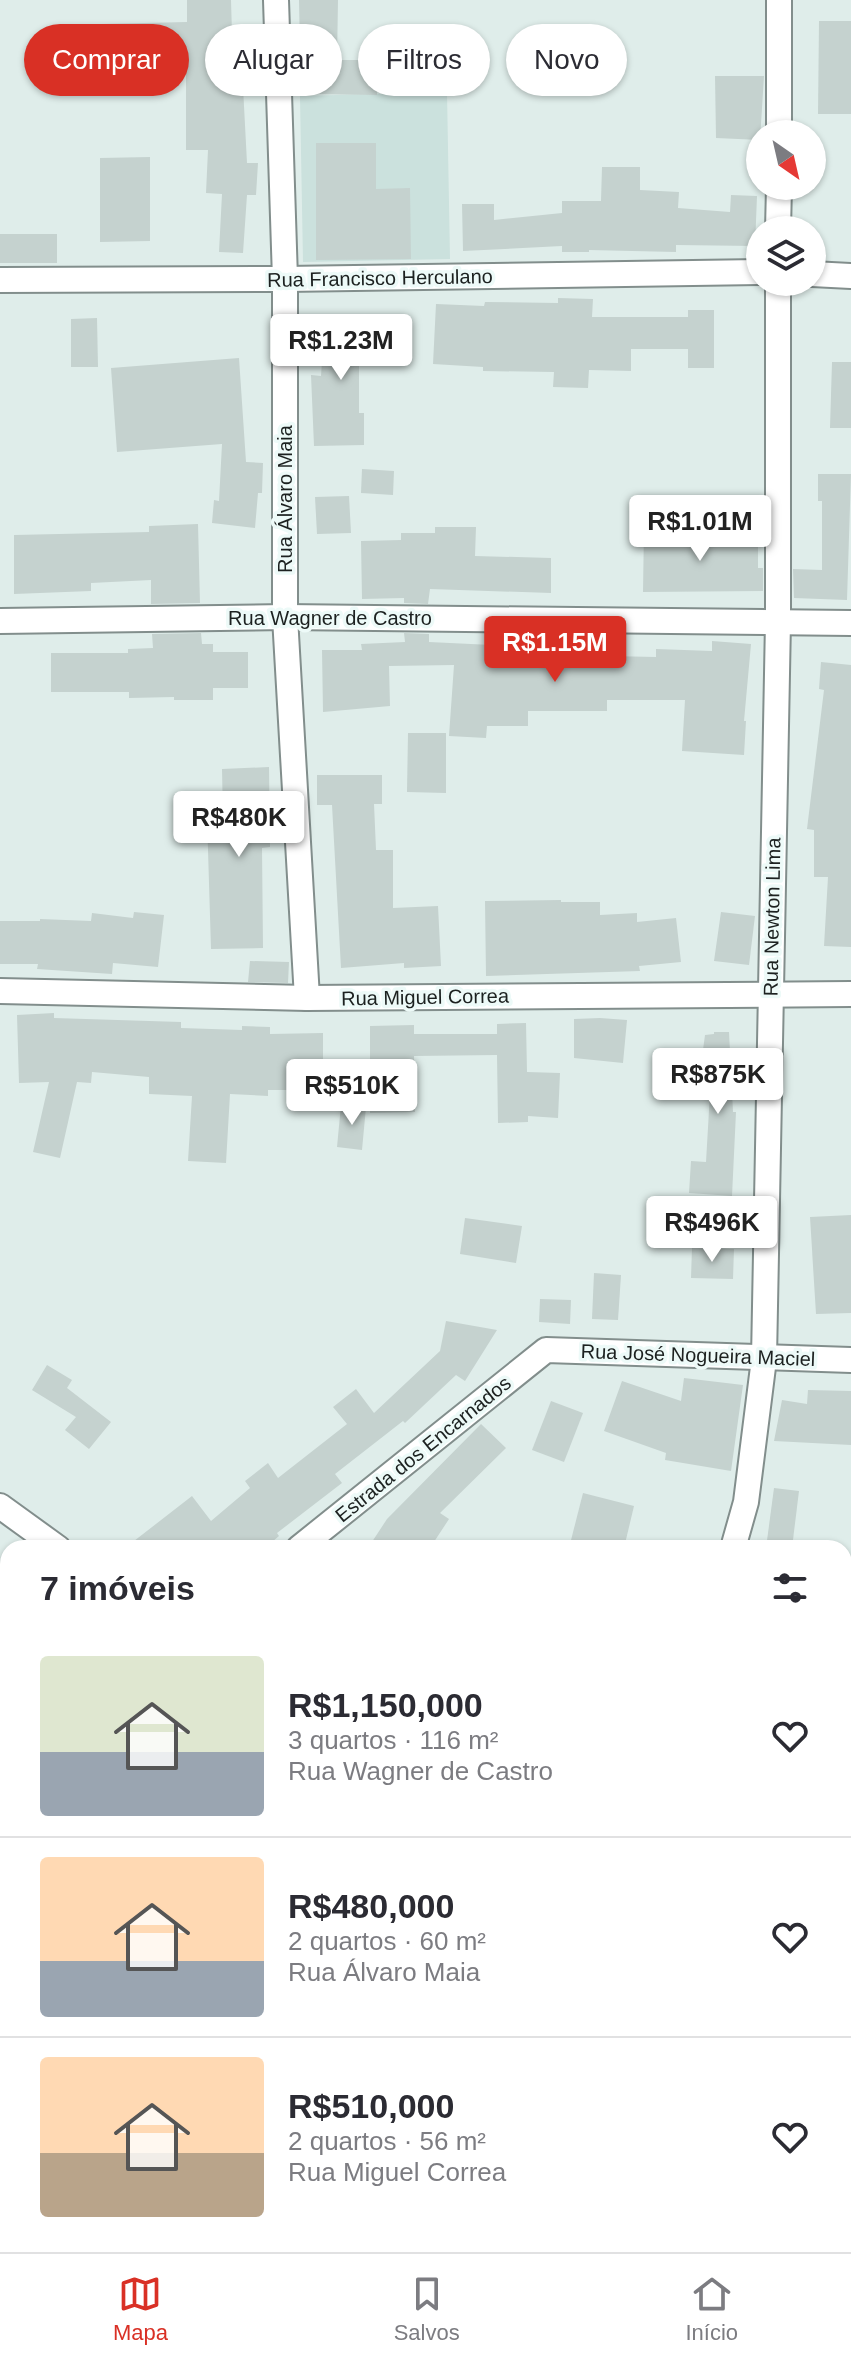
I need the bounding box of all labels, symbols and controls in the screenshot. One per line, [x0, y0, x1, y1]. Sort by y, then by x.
chip: Comprar [24, 24, 189, 96]
chip: Alugar [205, 24, 342, 96]
chip: Filtros [358, 24, 490, 96]
chip: Novo [506, 24, 627, 96]
north arrow [746, 120, 826, 200]
map controls [746, 120, 826, 296]
button: layers [746, 216, 826, 296]
street label: Rua Francisco Herculano [267, 265, 493, 291]
pin: R$1.23M [267, 314, 415, 382]
text: R$1.23M [288, 325, 394, 355]
street label: Rua Álvaro Maia [274, 424, 296, 573]
pin: R$1.01M [626, 495, 774, 563]
text: R$1.01M [647, 506, 753, 536]
street label: Rua Wagner de Castro [228, 607, 432, 629]
pin: R$1.15M [481, 616, 629, 684]
text: R$1.15M [502, 627, 608, 657]
pin: R$480K [174, 791, 304, 859]
text: R$480K [191, 802, 287, 832]
street label: Rua Newton Lima [760, 836, 784, 997]
street label: Rua Miguel Correa [341, 985, 510, 1009]
pin: R$875K [653, 1048, 783, 1116]
pin: R$510K [287, 1059, 417, 1127]
text: R$875K [670, 1059, 766, 1089]
text: R$510K [304, 1070, 400, 1100]
pin: R$496K [647, 1196, 777, 1264]
text: R$496K [664, 1207, 760, 1237]
street label: Rua José Nogueira Maciel [580, 1340, 816, 1370]
street label: Estrada dos Encarnados [331, 1372, 515, 1526]
icon: filters [768, 1566, 812, 1610]
text: 7 imóveis [40, 1569, 195, 1607]
text: R$1,150,000 [288, 1686, 483, 1724]
icon: home [104, 1688, 200, 1784]
icon: heart [768, 1714, 812, 1758]
text: 3 quartos · 116 m² [288, 1725, 499, 1755]
text: Rua Wagner de Castro [288, 1756, 553, 1786]
text: R$480,000 [288, 1887, 454, 1925]
icon: home [104, 1889, 200, 1985]
icon: heart [768, 1915, 812, 1959]
text: 2 quartos · 60 m² [288, 1926, 486, 1956]
text: Rua Álvaro Maia [288, 1957, 480, 1987]
text: R$510,000 [288, 2087, 454, 2125]
icon: home [104, 2089, 200, 2185]
icon: heart [768, 2115, 812, 2159]
text: 2 quartos · 56 m² [288, 2126, 486, 2156]
text: Rua Miguel Correa [288, 2157, 506, 2187]
tab: Mapa [113, 2272, 168, 2346]
tab: Salvos [394, 2272, 460, 2346]
tab: Início [686, 2272, 738, 2346]

